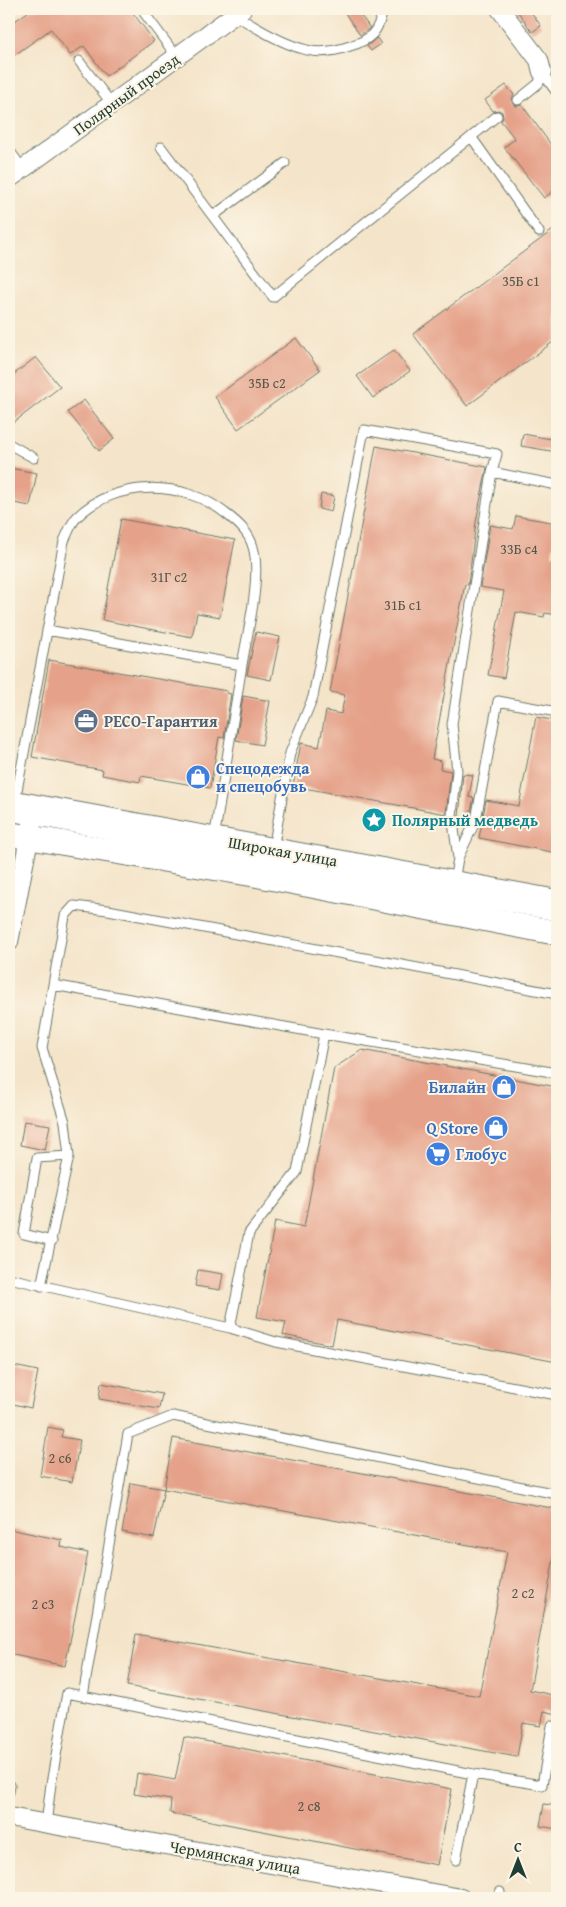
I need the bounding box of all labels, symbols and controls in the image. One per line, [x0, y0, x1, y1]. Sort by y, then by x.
street label: Полярный проезд [68, 47, 184, 141]
house number: 35Б с1 [502, 271, 540, 291]
house number: 35Б с2 [248, 373, 286, 393]
house number: 33Б с4 [500, 539, 538, 559]
house number: 31Г с2 [151, 567, 187, 587]
house number: 31Б c1 [384, 595, 422, 615]
office icon: РЕСО-Гарантия [73, 708, 99, 734]
place label: РЕСО-Гарантия [104, 709, 218, 733]
place label: Спецодежда и спецобувь [216, 756, 310, 798]
shop icon: Спецодежда и спецобувь [185, 764, 211, 790]
place icon: Полярный медведь [361, 807, 387, 833]
place label: Полярный медведь [392, 808, 538, 832]
street label: Широкая улица [227, 830, 340, 872]
shop icon: Билайн [491, 1074, 517, 1100]
place label: Билайн [429, 1075, 486, 1099]
shop icon: Q Store [483, 1115, 509, 1141]
place label: Q Store [426, 1116, 478, 1140]
supermarket icon: Глобус [425, 1141, 451, 1167]
place label: Глобус [456, 1142, 507, 1166]
house number: 2 с6 [49, 1448, 72, 1468]
house number: 2 с2 [512, 1583, 534, 1603]
house number: 2 с3 [32, 1594, 54, 1614]
house number: 2 с8 [298, 1796, 321, 1816]
street label: Чермянская улица [168, 1834, 303, 1880]
north arrow [494, 1834, 544, 1884]
text: С [514, 1837, 522, 1857]

